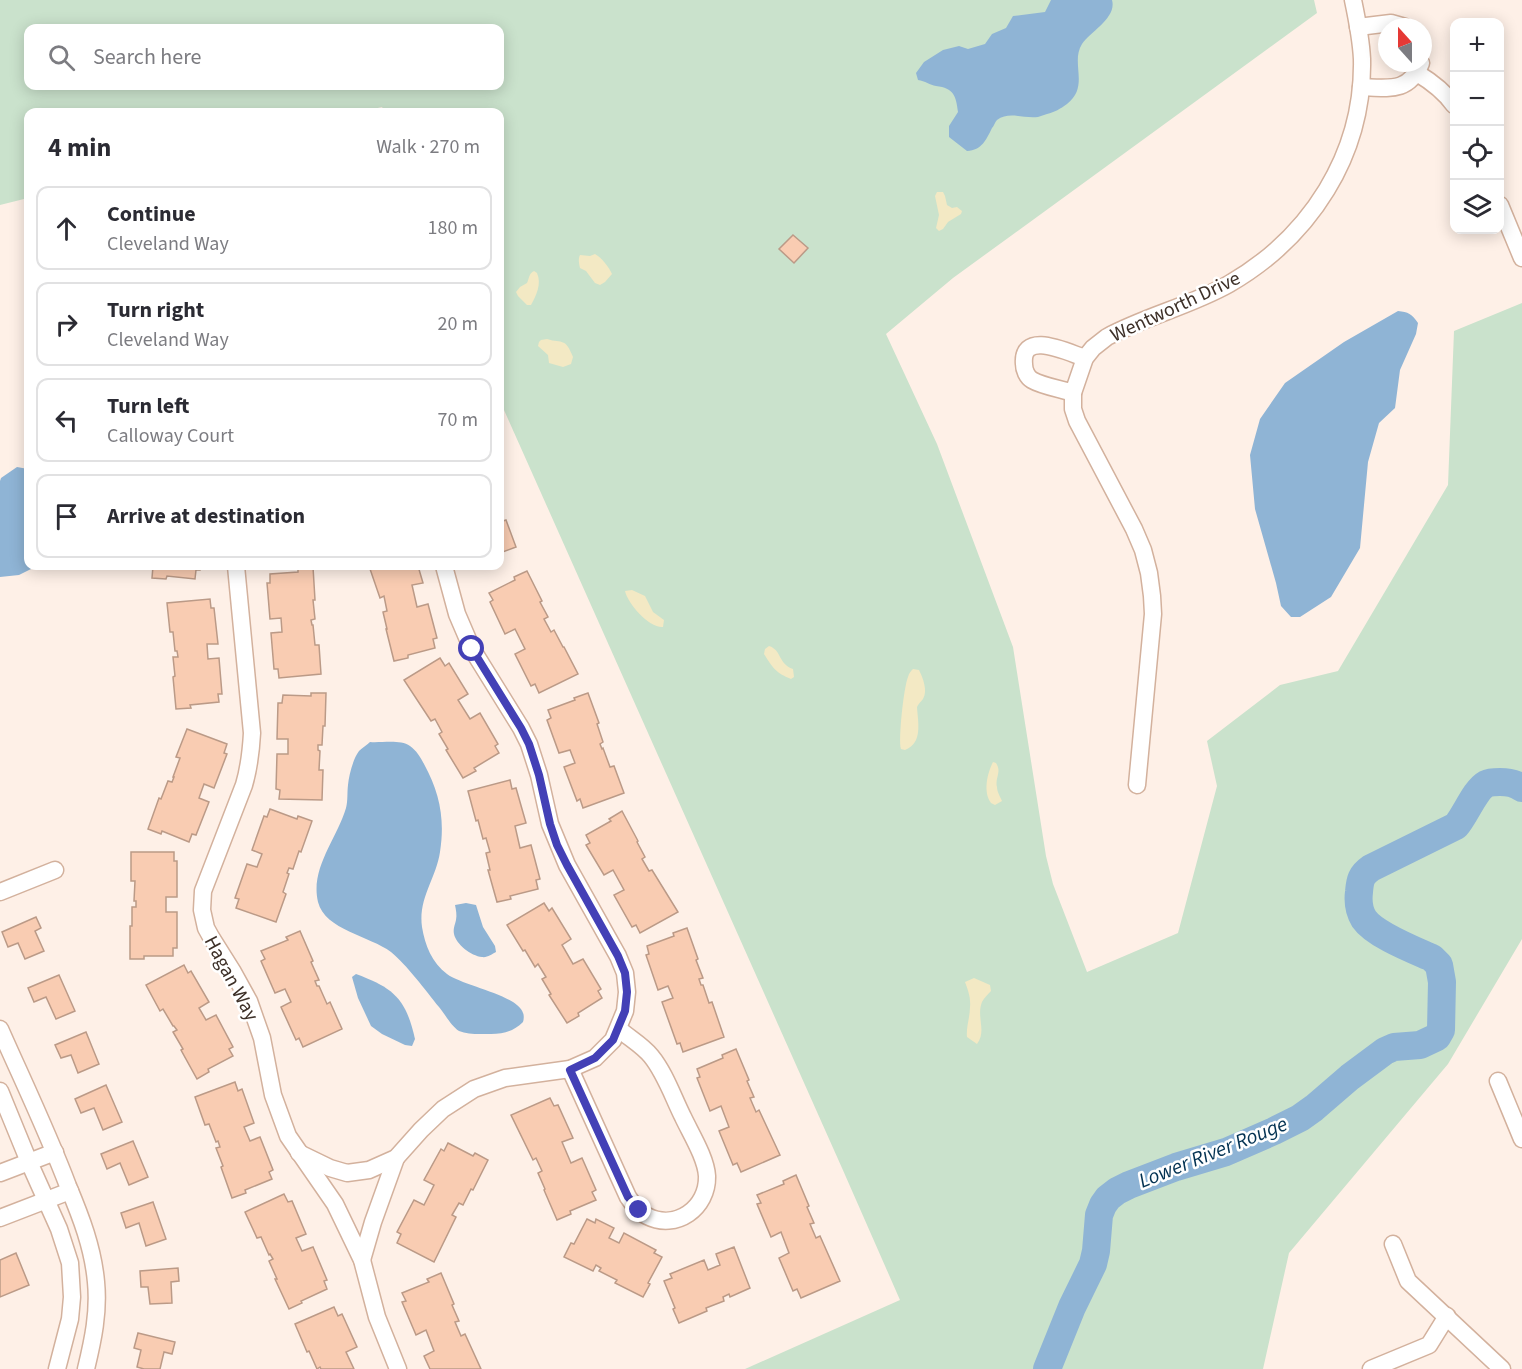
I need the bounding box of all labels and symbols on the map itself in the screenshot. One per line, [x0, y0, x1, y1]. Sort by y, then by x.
north arrow [1378, 18, 1432, 72]
street label: Wentworth Drive [1106, 265, 1245, 349]
route start [458, 635, 484, 661]
street label: Hagan Way [197, 931, 266, 1027]
water label: Lower River Rouge [1134, 1108, 1292, 1196]
route end [625, 1196, 651, 1222]

